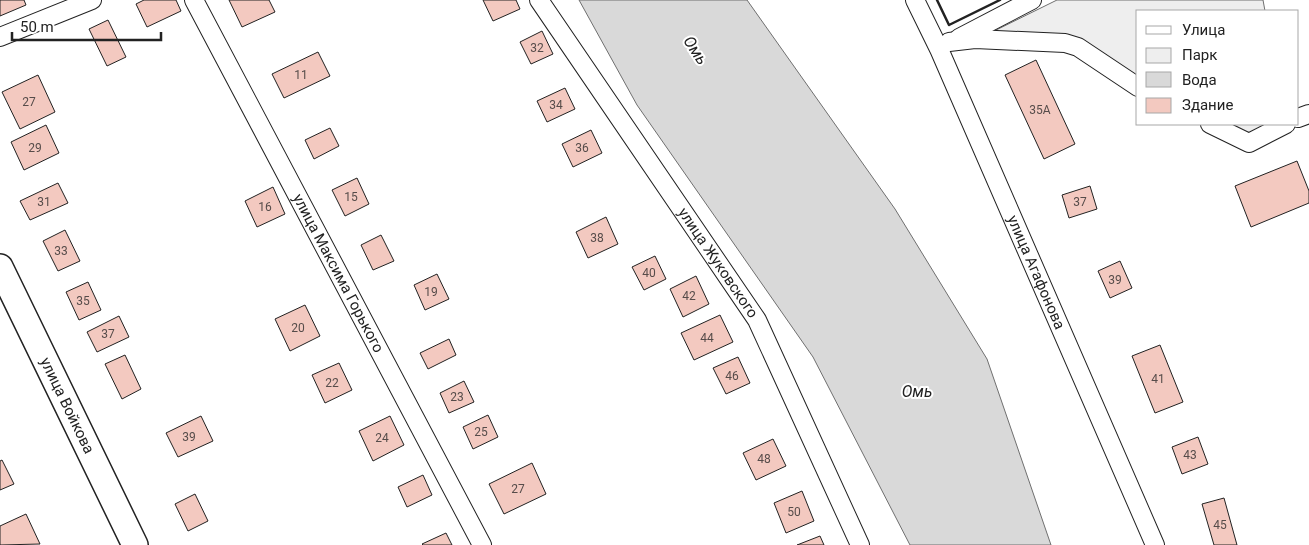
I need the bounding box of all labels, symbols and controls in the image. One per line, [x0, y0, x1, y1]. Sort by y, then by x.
scale bar [12, 10, 161, 42]
legend [1136, 10, 1299, 125]
text: 50 m [20, 18, 54, 36]
text: Улица [1182, 21, 1225, 39]
water label: Омь [679, 32, 712, 68]
house number: 32 [530, 41, 544, 55]
text: Парк [1182, 46, 1217, 64]
house number: 11 [294, 68, 308, 82]
text: Вода [1182, 71, 1217, 89]
house number: 27 [22, 95, 36, 109]
text: Здание [1182, 96, 1233, 114]
house number: 34 [549, 98, 563, 112]
house number: 35А [1029, 103, 1051, 117]
house number: 29 [28, 141, 42, 155]
house number: 36 [575, 141, 589, 155]
house number: 15 [344, 190, 358, 204]
street label: улица Максима Горького [289, 191, 388, 356]
house number: 31 [37, 195, 51, 209]
house number: 37 [1073, 195, 1087, 209]
house number: 16 [258, 200, 272, 214]
street label: улица Жуковского [674, 204, 762, 321]
street label: улица Агафонова [1003, 212, 1069, 332]
house number: 38 [590, 231, 604, 245]
house number: 33 [54, 244, 68, 258]
house number: 40 [642, 266, 656, 280]
house number: 39 [1108, 273, 1122, 287]
house number: 19 [424, 285, 438, 299]
house number: 42 [682, 289, 696, 303]
house number: 35 [76, 294, 90, 308]
house number: 20 [291, 321, 305, 335]
house number: 37 [101, 327, 115, 341]
house number: 44 [700, 331, 714, 345]
street label: улица Войкова [36, 354, 98, 457]
house number: 46 [725, 369, 739, 383]
house number: 41 [1151, 372, 1165, 386]
house number: 22 [325, 376, 339, 390]
water label: Омь [902, 382, 932, 401]
house number: 23 [450, 390, 464, 404]
house number: 25 [474, 425, 488, 439]
house number: 39 [182, 430, 196, 444]
house number: 24 [375, 431, 389, 445]
house number: 43 [1183, 448, 1197, 462]
house number: 48 [757, 452, 771, 466]
house number: 27 [511, 482, 525, 496]
house number: 50 [787, 505, 801, 519]
house number: 45 [1213, 518, 1227, 532]

